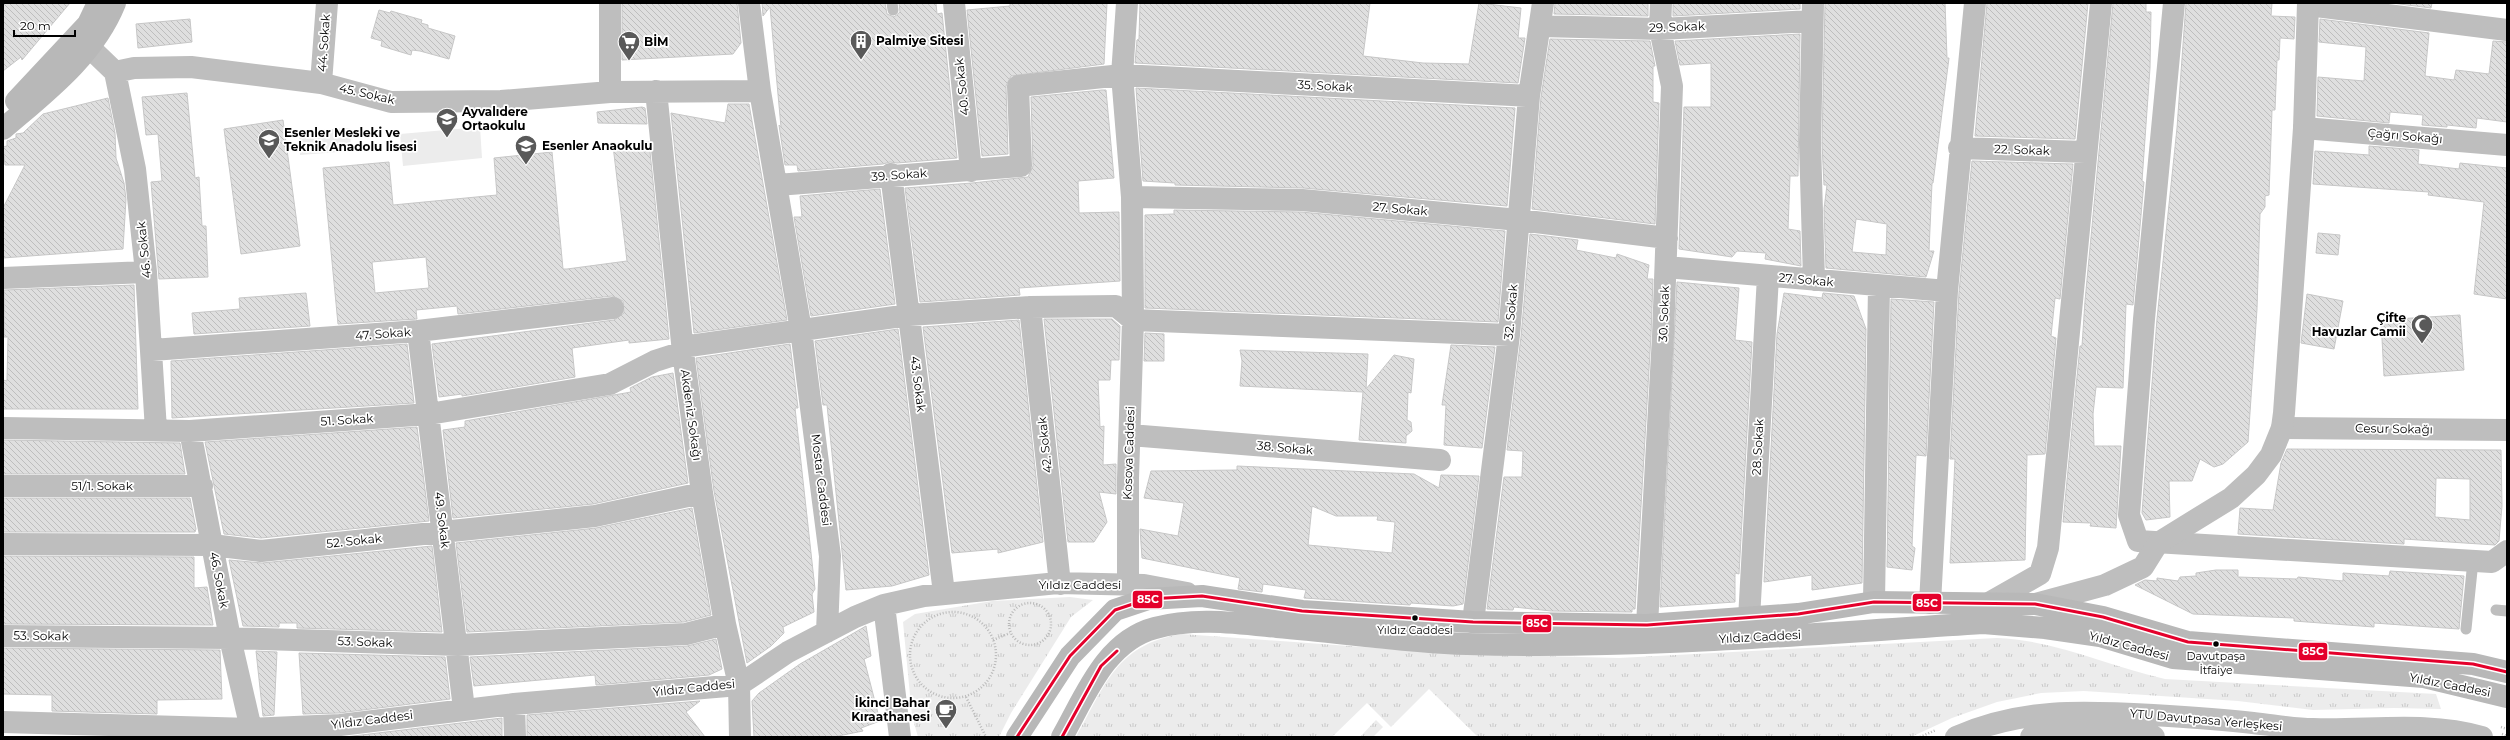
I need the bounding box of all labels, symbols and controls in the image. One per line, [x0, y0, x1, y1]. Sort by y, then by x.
scale bar [14, 12, 75, 38]
street label: 44. Sokak [314, 13, 333, 72]
text: 20 m [20, 18, 51, 33]
street label: 29. Sokak [1649, 18, 1706, 35]
building icon: Palmiye Sitesi [848, 28, 874, 61]
supermarket icon: BİM [616, 29, 642, 62]
place label: Palmiye Sitesi [876, 33, 964, 48]
place label: BİM [644, 34, 669, 49]
street label: 40. Sokak [951, 57, 972, 117]
street label: 35. Sokak [1297, 77, 1354, 94]
street label: 45. Sokak [338, 80, 397, 107]
place label: Ayvalıdere Ortaokulu [461, 104, 528, 133]
school or university icon: Ayvalıdere Ortaokulu [434, 106, 460, 139]
place label: Esenler Mesleki ve Teknik Anadolu lisesi [284, 125, 417, 154]
street label: Çağrı Sokağı [2367, 125, 2443, 146]
school or university icon: Esenler Mesleki ve Teknik Anadolu lisesi [256, 127, 282, 160]
school or university icon: Esenler Anaokulu [513, 133, 539, 166]
place label: Esenler Anaokulu [542, 138, 653, 153]
street label: 22. Sokak [1994, 141, 2051, 158]
street label: 39. Sokak [871, 165, 928, 184]
street label: 27. Sokak [1372, 199, 1429, 218]
street label: 46. Sokak [133, 220, 154, 279]
street label: 27. Sokak [1778, 270, 1835, 289]
street label: 32. Sokak [1501, 283, 1520, 340]
street label: 30. Sokak [1655, 285, 1672, 342]
place label: Çifte Havuzlar Camii [2312, 310, 2406, 339]
mosque icon: Çifte Havuzlar Camii [2409, 312, 2435, 345]
street label: 47. Sokak [355, 324, 412, 343]
street label: 43. Sokak [908, 355, 929, 414]
street label: Akdeniz Sokağı [678, 368, 705, 462]
street label: Kosova Caddesi [1119, 406, 1138, 500]
street label: 51. Sokak [320, 410, 375, 429]
street label: 42. Sokak [1034, 415, 1055, 474]
street label: 28. Sokak [1749, 418, 1767, 476]
street label: Cesur Sokağı [2355, 420, 2433, 437]
street label: Mostar Caddesi [808, 433, 835, 527]
street label: 38. Sokak [1256, 438, 1315, 458]
street label: 51/1. Sokak [71, 478, 134, 493]
street label: 49. Sokak [432, 491, 454, 550]
street label: 52. Sokak [326, 530, 383, 551]
street label: 46. Sokak [207, 550, 232, 610]
street label: Yıldız Caddesi [1039, 577, 1121, 592]
line badge: 85C [1132, 590, 1163, 609]
text: 85C [1137, 592, 1159, 606]
line badge: 85C [1912, 593, 1942, 612]
text: 85C [1916, 596, 1938, 610]
marker: Yıldız Caddesi [1410, 613, 1420, 623]
line badge: 85C [1522, 614, 1552, 633]
text: 85C [1526, 616, 1548, 630]
place label: Yıldız Caddesi [1377, 623, 1453, 637]
street label: Yıldız Caddesi [1718, 627, 1801, 646]
street label: 53. Sokak [13, 628, 70, 643]
street label: Yıldız Caddesi [2087, 628, 2171, 663]
street label: 53. Sokak [337, 633, 394, 650]
marker: Davutpaşa İtfaiye [2211, 639, 2221, 649]
line badge: 85C [2298, 642, 2328, 661]
text: 85C [2302, 644, 2324, 658]
place label: Davutpaşa İtfaiye [2186, 649, 2246, 677]
street label: Yıldız Caddesi [2408, 669, 2492, 700]
street label: Yıldız Caddesi [652, 676, 736, 699]
place label: İkinci Bahar Kıraathanesi [851, 695, 930, 724]
cafe icon: İkinci Bahar Kıraathanesi [933, 697, 959, 730]
street label: YTU Davutpasa Yerleşkesi [2129, 705, 2283, 734]
street label: Yıldız Caddesi [330, 707, 414, 732]

